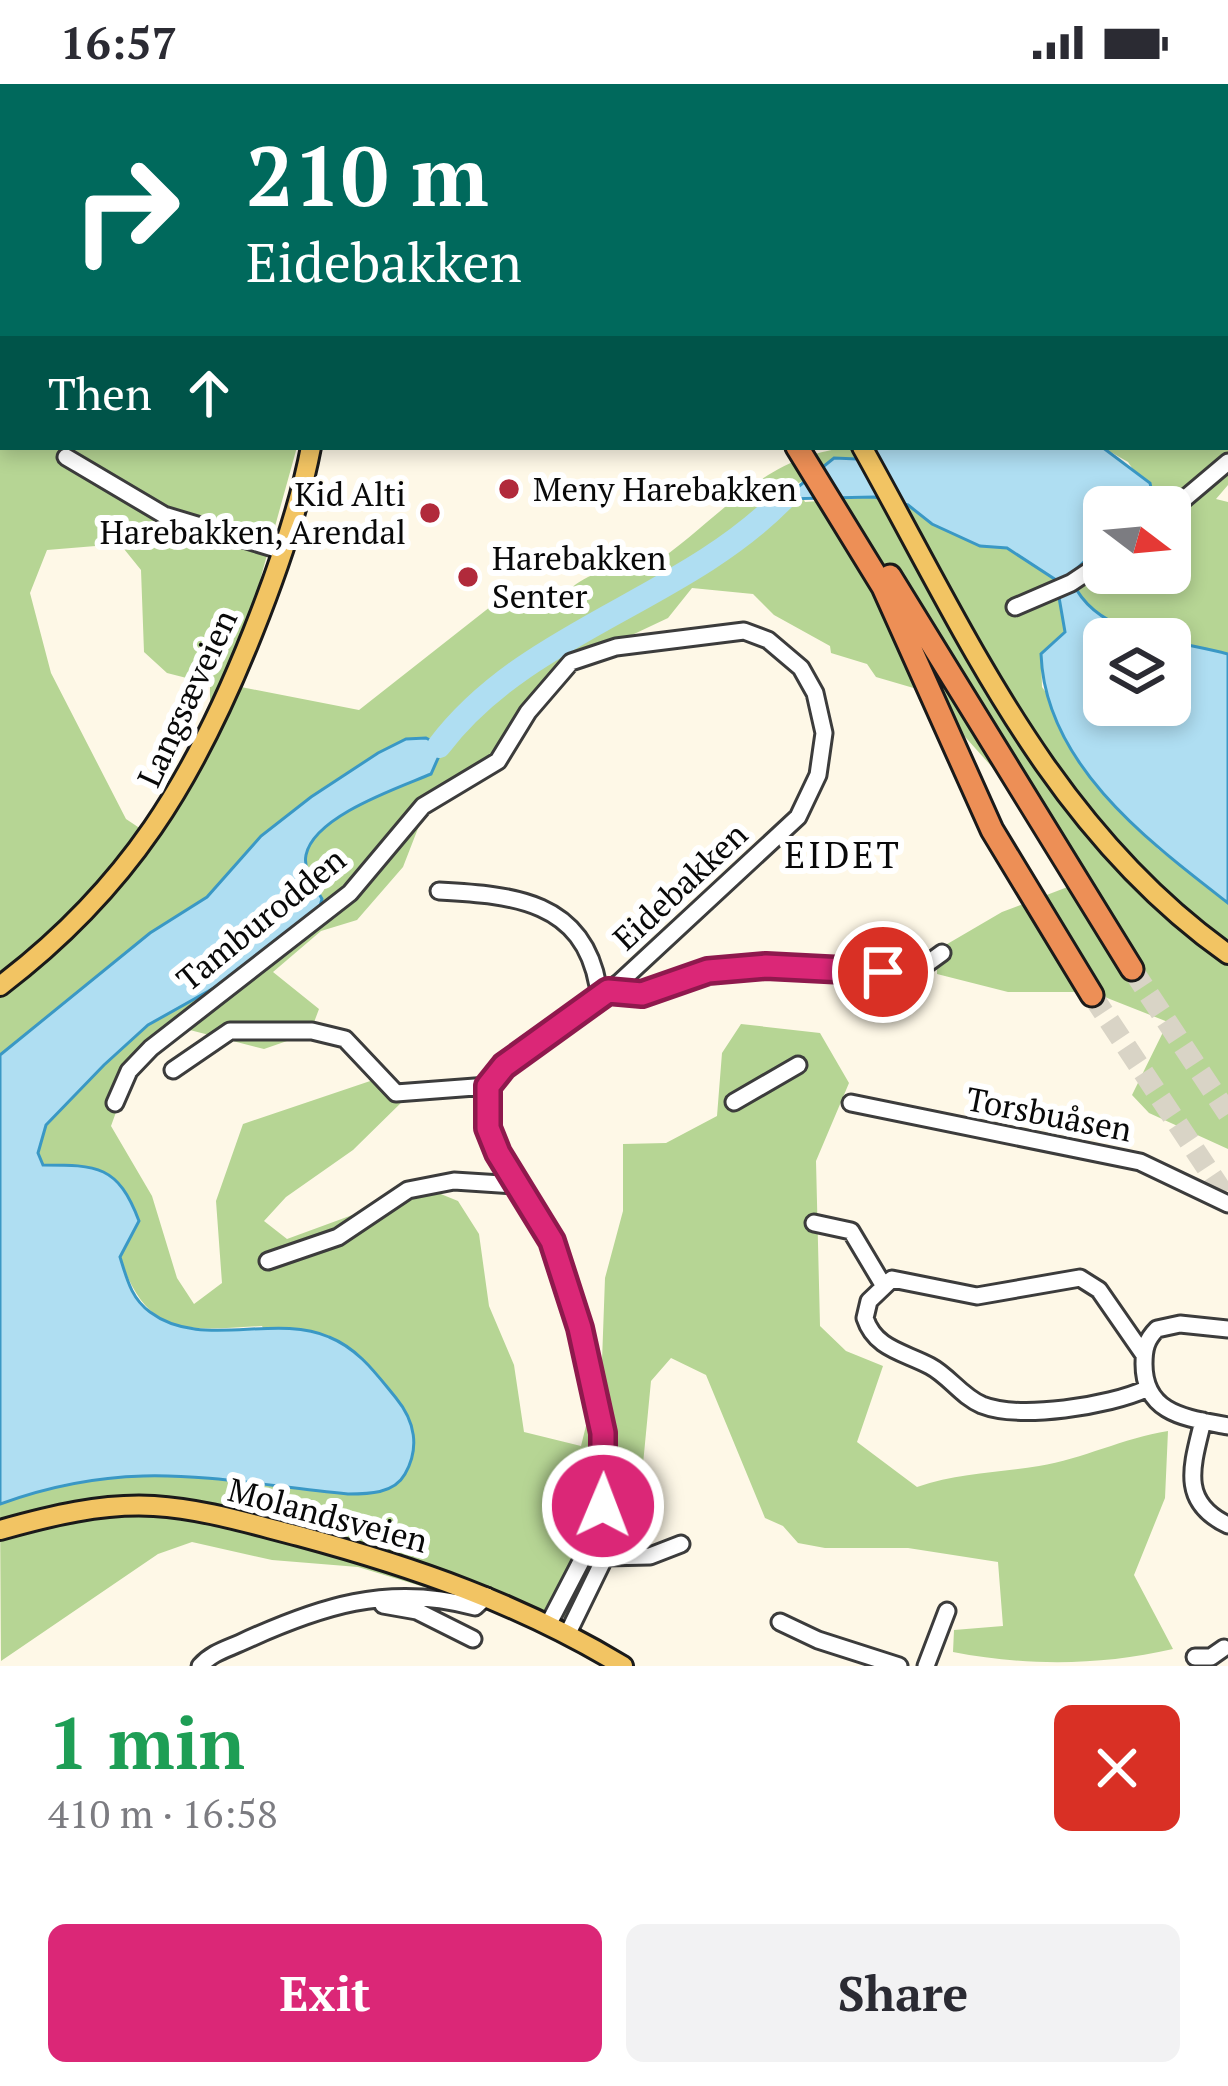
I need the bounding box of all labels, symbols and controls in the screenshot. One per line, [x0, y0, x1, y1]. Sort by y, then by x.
text: 16:57 [60, 12, 177, 72]
text: 210 m [246, 119, 489, 230]
icon: right [48, 132, 204, 288]
text: Eidebakken [246, 226, 522, 297]
icon: ahead [176, 360, 242, 426]
text: Then [48, 363, 152, 423]
place label: Meny Harebakken [533, 467, 797, 510]
place label: Kid Alti Harebakken, Arendal [100, 472, 406, 553]
marker: Meny Harebakken [496, 476, 522, 502]
north arrow [1083, 486, 1191, 594]
map controls [1083, 486, 1191, 726]
marker: Kid Alti Harebakken, Arendal [417, 500, 443, 526]
place label: Harebakken Senter [492, 536, 667, 617]
marker: Harebakken Senter [455, 564, 481, 590]
street label: Langsæveien [127, 602, 246, 793]
button: layers [1083, 618, 1191, 726]
street label: Eidebakken [603, 812, 756, 959]
district label: EIDET [784, 831, 902, 878]
street label: Tamburodden [167, 837, 354, 1000]
pin [832, 921, 934, 1023]
icon: arrive [850, 939, 916, 1005]
street label: Torsbuåsen [963, 1076, 1136, 1151]
position arrow [540, 1443, 666, 1569]
street label: Molandsveien [224, 1467, 433, 1562]
text: 1 min [48, 1694, 245, 1790]
button: close [1054, 1705, 1180, 1831]
text: 410 m · 16:58 [48, 1787, 278, 1839]
button: Exit [48, 1924, 602, 2062]
button: Share [626, 1924, 1180, 2062]

